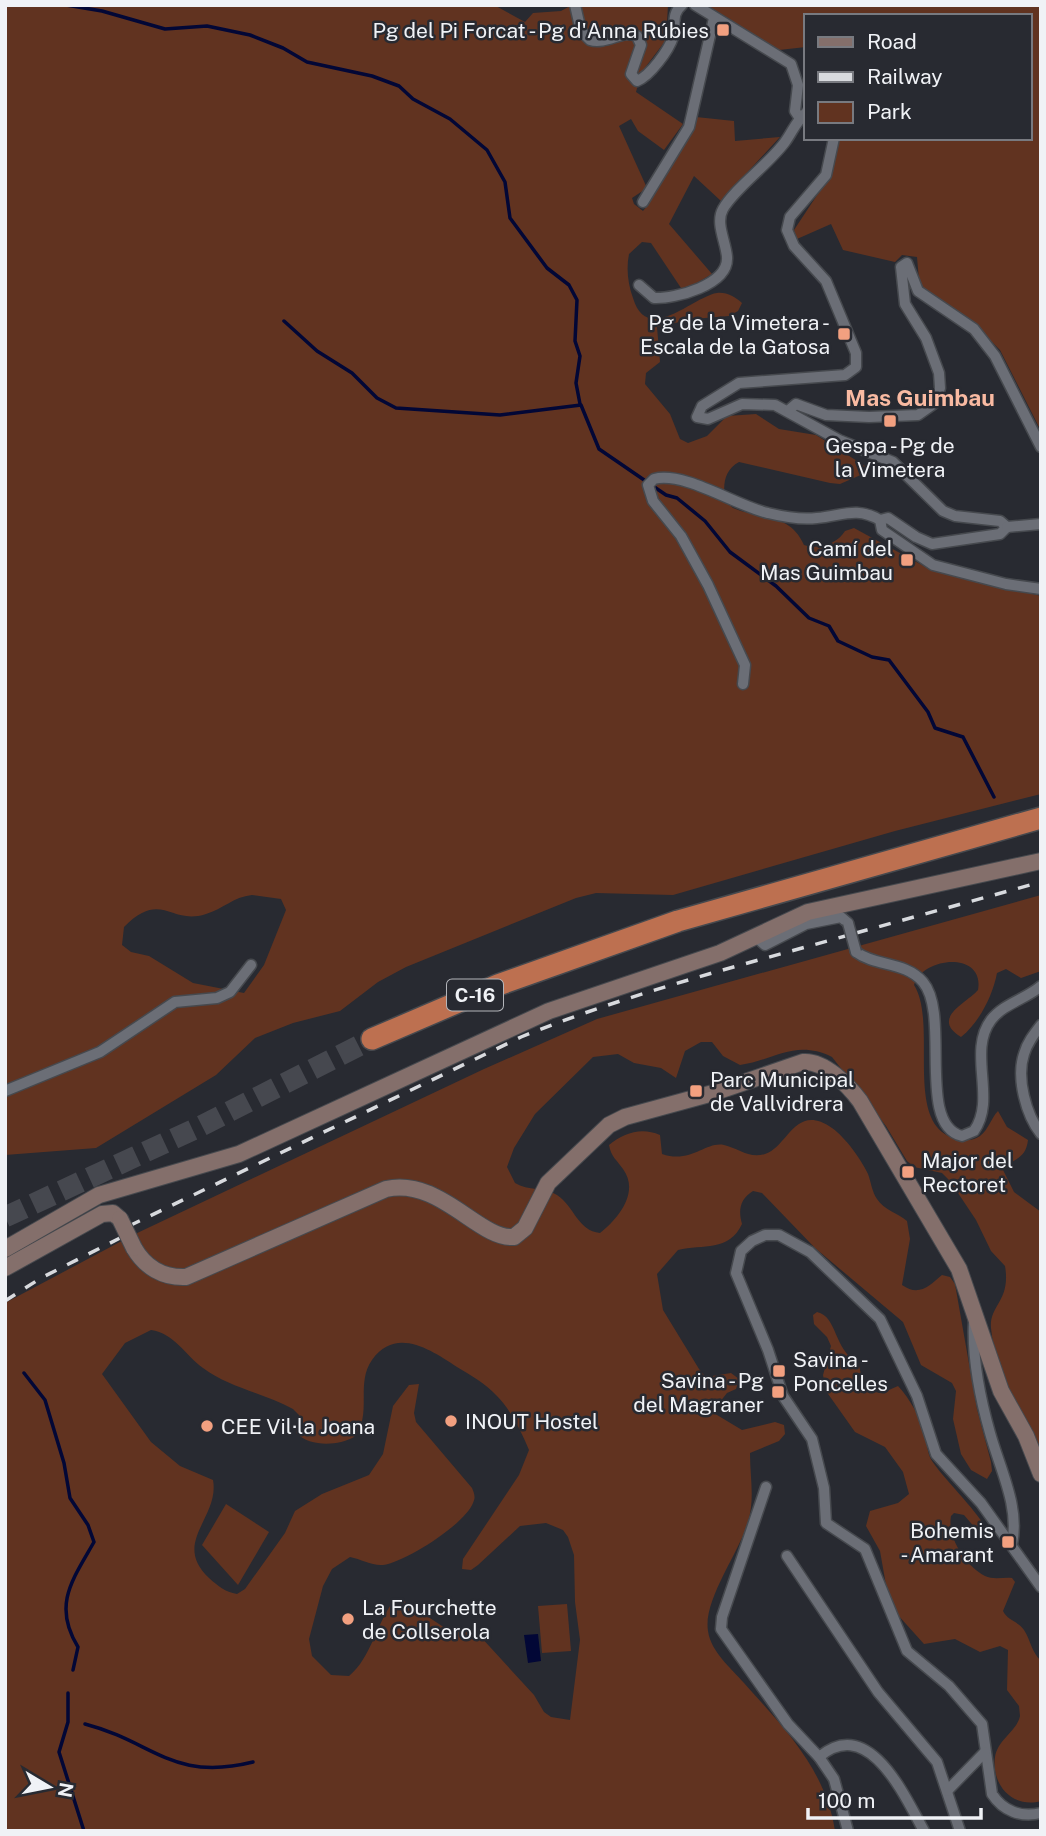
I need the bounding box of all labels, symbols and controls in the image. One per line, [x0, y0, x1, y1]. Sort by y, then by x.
legend [804, 14, 1032, 140]
place label: Pg del Pi Forcat - Pg d'Anna Rúbies [373, 18, 709, 43]
marker: Pg del Pi Forcat - Pg d'Anna Rúbies [715, 22, 731, 38]
text: Road [867, 29, 917, 54]
text: Railway [867, 64, 943, 89]
text: Park [867, 99, 912, 124]
place label: Pg de la Vimetera - Escala de la Gatosa [640, 310, 830, 359]
marker: Pg de la Vimetera - Escala de la Gatosa [836, 326, 852, 342]
district label: Mas Guimbau [845, 384, 995, 411]
marker: Gespa - Pg de la Vimetera [882, 413, 898, 429]
place label: Gespa - Pg de la Vimetera [825, 433, 955, 482]
place label: Camí del Mas Guimbau [760, 536, 893, 585]
marker: Camí del Mas Guimbau [899, 552, 915, 568]
road number: C-16 [447, 979, 503, 1010]
place label: Parc Municipal de Vallvidrera [710, 1067, 854, 1116]
marker: Parc Municipal de Vallvidrera [688, 1083, 704, 1099]
place label: Major del Rectoret [922, 1148, 1013, 1197]
marker: Major del Rectoret [900, 1164, 916, 1180]
place label: Savina - Poncelles [793, 1347, 888, 1396]
marker: Savina - Poncelles [771, 1363, 787, 1379]
place label: Savina - Pg del Magraner [633, 1368, 764, 1417]
marker: Savina - Pg del Magraner [770, 1384, 786, 1400]
place label: INOUT Hostel [465, 1409, 598, 1434]
marker: INOUT Hostel [443, 1413, 459, 1429]
place label: CEE Vil·la Joana [221, 1414, 375, 1439]
marker: CEE Vil·la Joana [199, 1418, 215, 1434]
place label: Bohemis - Amarant [900, 1518, 994, 1567]
marker: Bohemis - Amarant [1000, 1534, 1016, 1550]
place label: La Fourchette de Collserola [362, 1595, 497, 1644]
marker: La Fourchette de Collserola [340, 1611, 356, 1627]
north arrow [14, 1752, 84, 1822]
scale bar [808, 1776, 981, 1820]
text: N [54, 1781, 78, 1799]
text: 100 m [818, 1788, 875, 1813]

